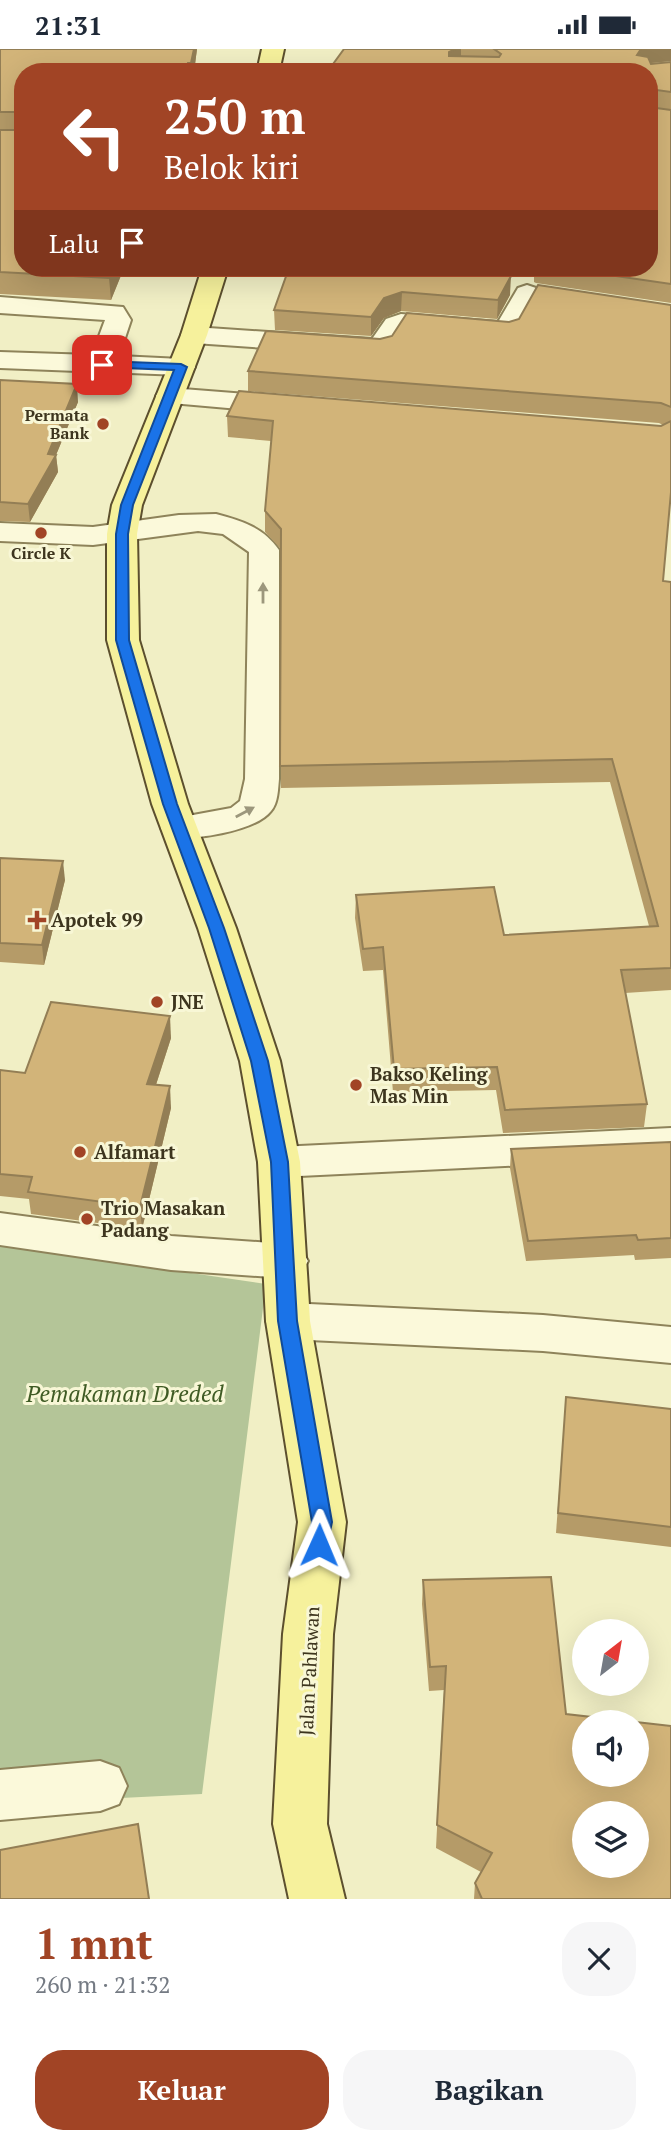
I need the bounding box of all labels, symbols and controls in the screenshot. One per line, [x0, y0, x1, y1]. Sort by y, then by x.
text: 21:31 [35, 8, 103, 42]
text: 250 m [164, 83, 306, 148]
icon: left [49, 91, 140, 182]
text: Belok kiri [164, 146, 299, 188]
icon: arrive [113, 224, 151, 262]
text: Lalu [49, 226, 99, 260]
pin [72, 335, 132, 395]
icon: arrive [83, 346, 121, 384]
place label: Permata Bank [25, 404, 90, 444]
marker: Permata Bank [95, 416, 111, 432]
marker: Circle K [33, 525, 49, 541]
place label: Circle K [11, 542, 72, 564]
one-way arrow [258, 582, 269, 604]
one-way arrow [235, 807, 255, 819]
place label: Apotek 99 [51, 907, 143, 932]
marker: Apotek 99 [29, 912, 45, 928]
place label: JNE [171, 989, 204, 1014]
marker: JNE [149, 994, 165, 1010]
place label: Bakso Keling Mas Min [370, 1061, 489, 1108]
marker: Bakso Keling Mas Min [348, 1077, 364, 1093]
place label: Alfamart [94, 1139, 176, 1164]
marker: Alfamart [72, 1144, 88, 1160]
place label: Trio Masakan Padang [101, 1195, 226, 1242]
marker: Trio Masakan Padang [79, 1211, 95, 1227]
park label: Pemakaman Dreded [25, 1378, 224, 1409]
position arrow [282, 1508, 356, 1582]
street label: Jalan Pahlawan [293, 1606, 324, 1736]
north arrow [572, 1619, 649, 1696]
map controls [572, 1619, 649, 1878]
button: sound [572, 1710, 649, 1787]
button: layers [572, 1801, 649, 1878]
text: 1 mnt [35, 1915, 153, 1971]
button: close [562, 1922, 636, 1996]
text: 260 m · 21:32 [35, 1969, 170, 2000]
button: Keluar [35, 2050, 329, 2130]
button: Bagikan [343, 2050, 636, 2130]

